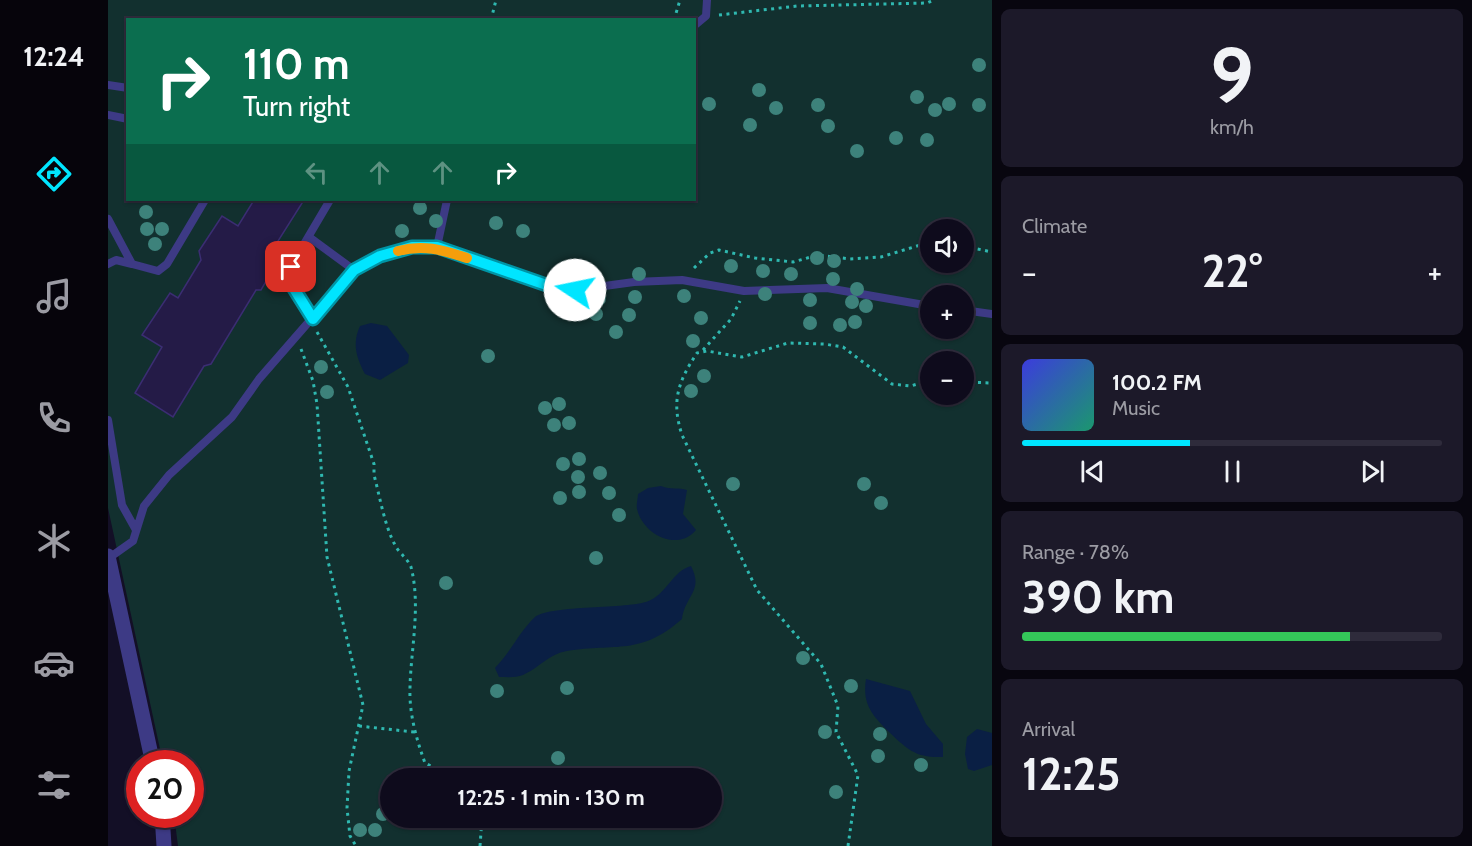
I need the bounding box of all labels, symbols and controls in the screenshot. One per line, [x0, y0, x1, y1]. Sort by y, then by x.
text: 9 [1210, 28, 1254, 123]
text: 110 m [243, 38, 350, 90]
text: 12:24 [23, 40, 85, 73]
icon: right [144, 42, 222, 120]
text: Turn right [243, 90, 350, 123]
text: km/h [1210, 115, 1254, 139]
icon: directions [33, 153, 75, 195]
icon: left [300, 156, 333, 189]
icon: ahead [363, 156, 396, 189]
icon: ahead [426, 156, 459, 189]
icon: right [489, 156, 522, 189]
text: Climate [1022, 214, 1087, 238]
map controls [920, 219, 974, 405]
button: sound [920, 219, 974, 273]
pin [265, 241, 316, 292]
text: 22° [1202, 244, 1262, 298]
icon: arrive [274, 250, 307, 283]
text: − [1022, 252, 1037, 292]
text: + [1427, 252, 1442, 292]
position arrow [543, 258, 607, 322]
icon: music [33, 275, 75, 317]
button: + [920, 285, 974, 339]
button: − [920, 351, 974, 405]
text: 100.2 FM [1112, 369, 1202, 396]
text: Music [1112, 396, 1160, 420]
icon: phone [33, 397, 75, 439]
icon: previous [1076, 455, 1109, 488]
icon: pause [1216, 455, 1249, 488]
icon: next [1356, 455, 1389, 488]
icon: climate [33, 520, 75, 562]
text: Range · 78% [1022, 540, 1129, 564]
text: 390 km [1022, 570, 1174, 624]
icon: car [33, 642, 75, 684]
text: Arrival [1022, 717, 1075, 741]
text: 12:25 [1022, 747, 1120, 801]
speed limit sign: 20 [126, 750, 204, 828]
icon: filters [33, 764, 75, 806]
text: 12:25 · 1 min · 130 m [457, 784, 645, 811]

